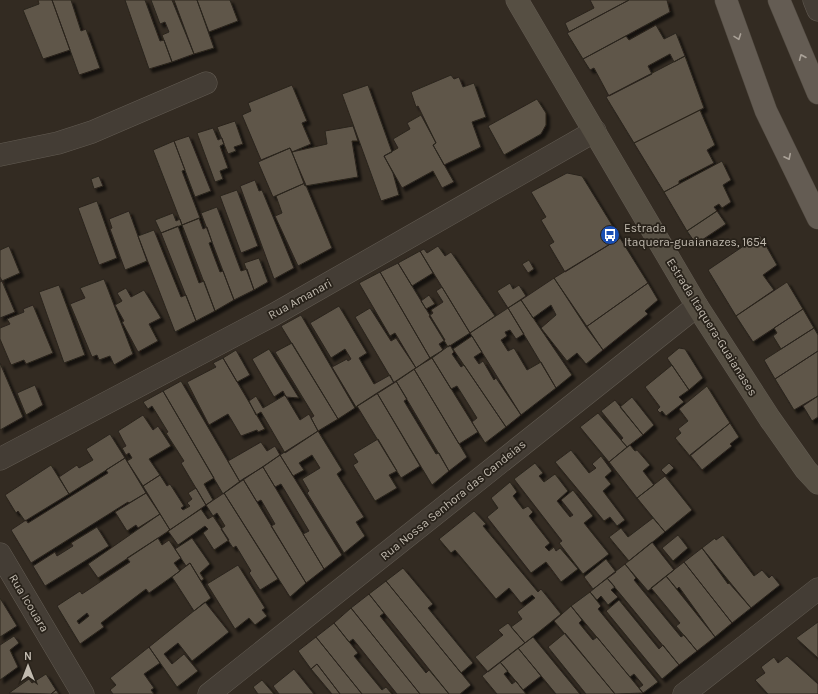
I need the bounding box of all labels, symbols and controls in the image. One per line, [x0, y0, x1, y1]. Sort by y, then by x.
one-way arrow [734, 33, 742, 40]
one-way arrow [799, 53, 807, 60]
one-way arrow [783, 153, 791, 160]
place label: Estrada Itaquera-guaianazes, 1654 [624, 221, 767, 249]
bus stop icon: Estrada Itaquera-guaianazes, 1654 [599, 224, 621, 246]
street label: Estrada Itaquera-Guaianases [664, 256, 760, 398]
street label: Rua Amanari [266, 276, 334, 322]
street label: Rua Nossa Senhora das Candeias [377, 437, 529, 563]
street label: Rua Icouara [6, 572, 52, 634]
north arrow [8, 646, 48, 686]
text: N [24, 650, 32, 663]

